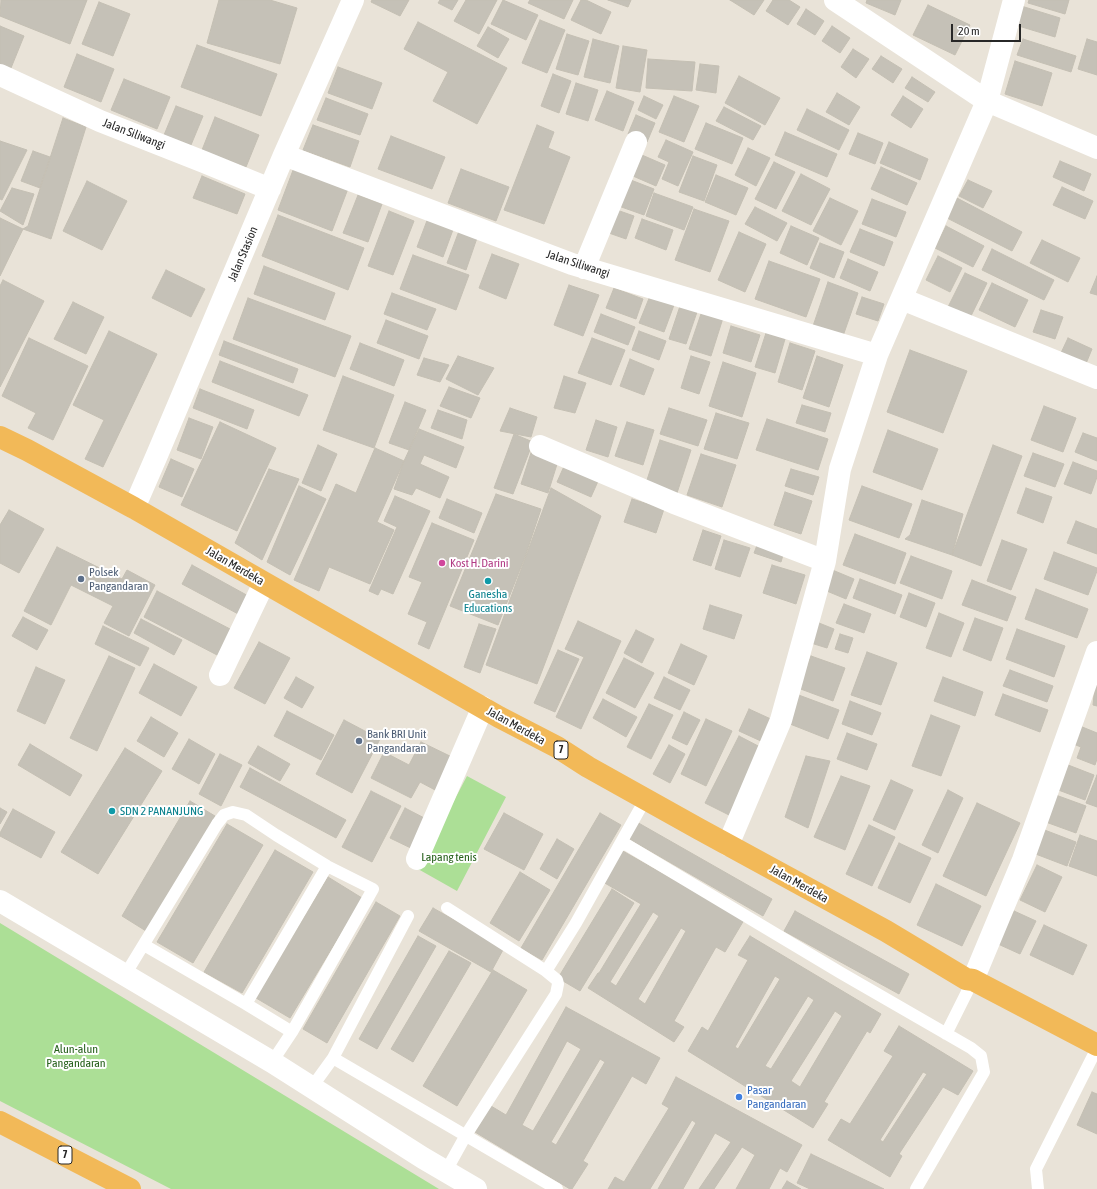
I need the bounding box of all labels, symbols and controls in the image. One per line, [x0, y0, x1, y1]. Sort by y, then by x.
scale bar [953, 16, 1023, 42]
text: 20 m [958, 24, 980, 38]
street label: Jalan Siliwangi [101, 115, 167, 153]
street label: Jalan Stasion [225, 224, 261, 284]
street label: Jalan Siliwangi [545, 247, 611, 281]
street label: Jalan Merdeka [203, 544, 267, 588]
place label: Kost H. Darini [450, 556, 509, 570]
marker: Kost H. Darini [437, 558, 447, 568]
place label: Polsek Pangandaran [89, 565, 148, 593]
marker: Polsek Pangandaran [76, 574, 86, 584]
marker: Ganesha Educations [483, 576, 493, 586]
place label: Ganesha Educations [464, 587, 512, 615]
street label: Jalan Merdeka [484, 704, 548, 748]
place label: Bank BRI Unit Pangandaran [367, 727, 427, 755]
marker: Bank BRI Unit Pangandaran [354, 736, 364, 746]
road number: 7 [554, 741, 568, 759]
place label: SDN 2 PANANJUNG [120, 804, 203, 818]
marker: SDN 2 PANANJUNG [107, 806, 117, 816]
park label: Lapang tenis [421, 850, 477, 864]
street label: Jalan Merdeka [767, 862, 831, 906]
park label: Alun-alun Pangandaran [46, 1042, 106, 1070]
place label: Pasar Pangandaran [747, 1083, 806, 1111]
marker: Pasar Pangandaran [734, 1092, 744, 1102]
road number: 7 [58, 1146, 72, 1164]

